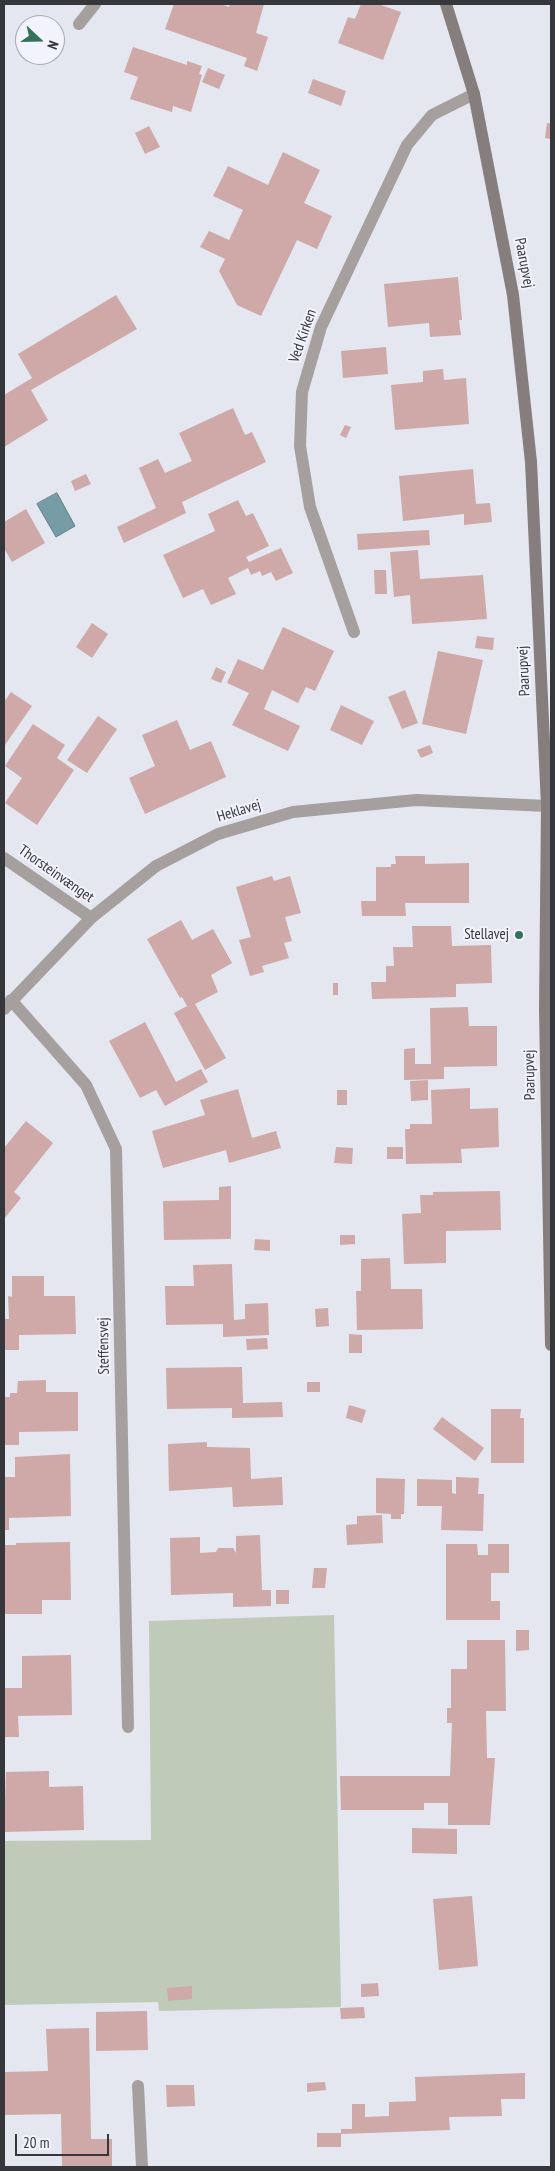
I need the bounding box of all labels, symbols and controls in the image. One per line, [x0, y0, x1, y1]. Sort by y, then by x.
north arrow [15, 15, 65, 65]
text: N [43, 38, 63, 52]
street label: Paarupvej [510, 236, 538, 290]
street label: Ved Kirken [285, 307, 321, 365]
street label: Paarupvej [514, 645, 534, 697]
street label: Heklavej [215, 796, 263, 826]
street label: Thorsteinvænget [15, 841, 97, 907]
place label: Stellavej [464, 926, 509, 944]
marker: Stellavej [513, 929, 525, 941]
street label: Paarupvej [521, 1050, 539, 1100]
street label: Steffensvej [95, 1317, 113, 1375]
scale bar [18, 2124, 111, 2156]
text: 20 m [23, 2133, 49, 2152]

